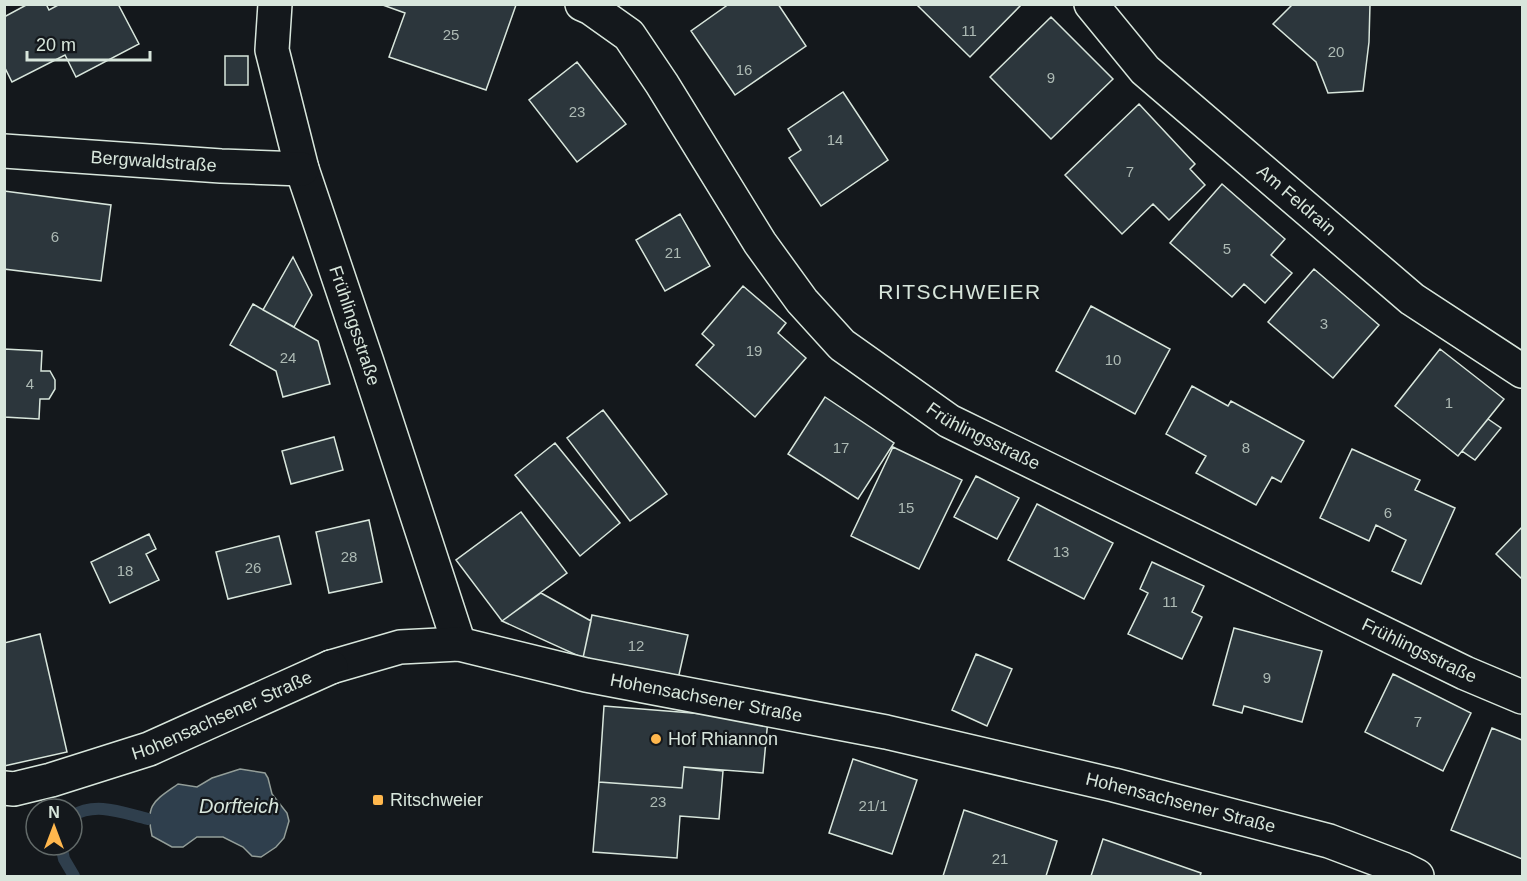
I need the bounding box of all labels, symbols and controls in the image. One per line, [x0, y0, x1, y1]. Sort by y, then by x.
house number: 11 [961, 22, 977, 39]
scale bar [27, 24, 150, 62]
house number: 25 [443, 26, 459, 43]
text: 20 m [36, 35, 76, 55]
house number: 20 [1328, 43, 1344, 60]
house number: 16 [736, 61, 752, 78]
house number: 9 [1047, 69, 1055, 86]
house number: 23 [569, 103, 585, 120]
house number: 14 [827, 131, 843, 148]
street label: Bergwaldstraße [90, 147, 217, 176]
street label: Am Feldrain [1253, 161, 1340, 239]
house number: 7 [1126, 163, 1134, 180]
house number: 6 [51, 228, 59, 245]
house number: 5 [1223, 240, 1231, 257]
house number: 21 [665, 244, 681, 261]
street label: Frühlingsstraße [325, 263, 384, 388]
district label: RITSCHWEIER [878, 280, 1042, 303]
house number: 3 [1320, 315, 1328, 332]
house number: 19 [746, 342, 762, 359]
house number: 24 [280, 349, 296, 366]
house number: 10 [1105, 351, 1121, 368]
house number: 4 [26, 375, 34, 392]
house number: 1 [1445, 394, 1453, 411]
street label: Frühlingsstraße [923, 398, 1043, 474]
house number: 17 [833, 439, 849, 456]
house number: 8 [1242, 439, 1250, 456]
house number: 15 [898, 499, 914, 516]
house number: 6 [1384, 504, 1392, 521]
house number: 13 [1053, 543, 1069, 560]
house number: 28 [341, 548, 357, 565]
house number: 26 [245, 559, 261, 576]
house number: 18 [117, 562, 133, 579]
house number: 11 [1162, 593, 1178, 610]
street label: Frühlingsstraße [1359, 614, 1480, 687]
house number: 12 [628, 637, 644, 654]
street label: Hohensachsener Straße [129, 667, 315, 764]
house number: 9 [1263, 669, 1271, 686]
street label: Hohensachsener Straße [608, 670, 804, 726]
house number: 7 [1414, 713, 1422, 730]
place label: Hof Rhiannon [668, 729, 778, 749]
marker: Hof Rhiannon [649, 732, 663, 746]
street label: Hohensachsener Straße [1084, 769, 1278, 837]
place label: Ritschweier [390, 790, 483, 810]
marker: Ritschweier [371, 793, 385, 807]
house number: 23 [650, 793, 666, 810]
water label: Dorfteich [199, 795, 279, 817]
north arrow [24, 797, 84, 857]
house number: 21/1 [858, 797, 888, 814]
text: N [48, 804, 60, 821]
house number: 21 [992, 850, 1008, 867]

